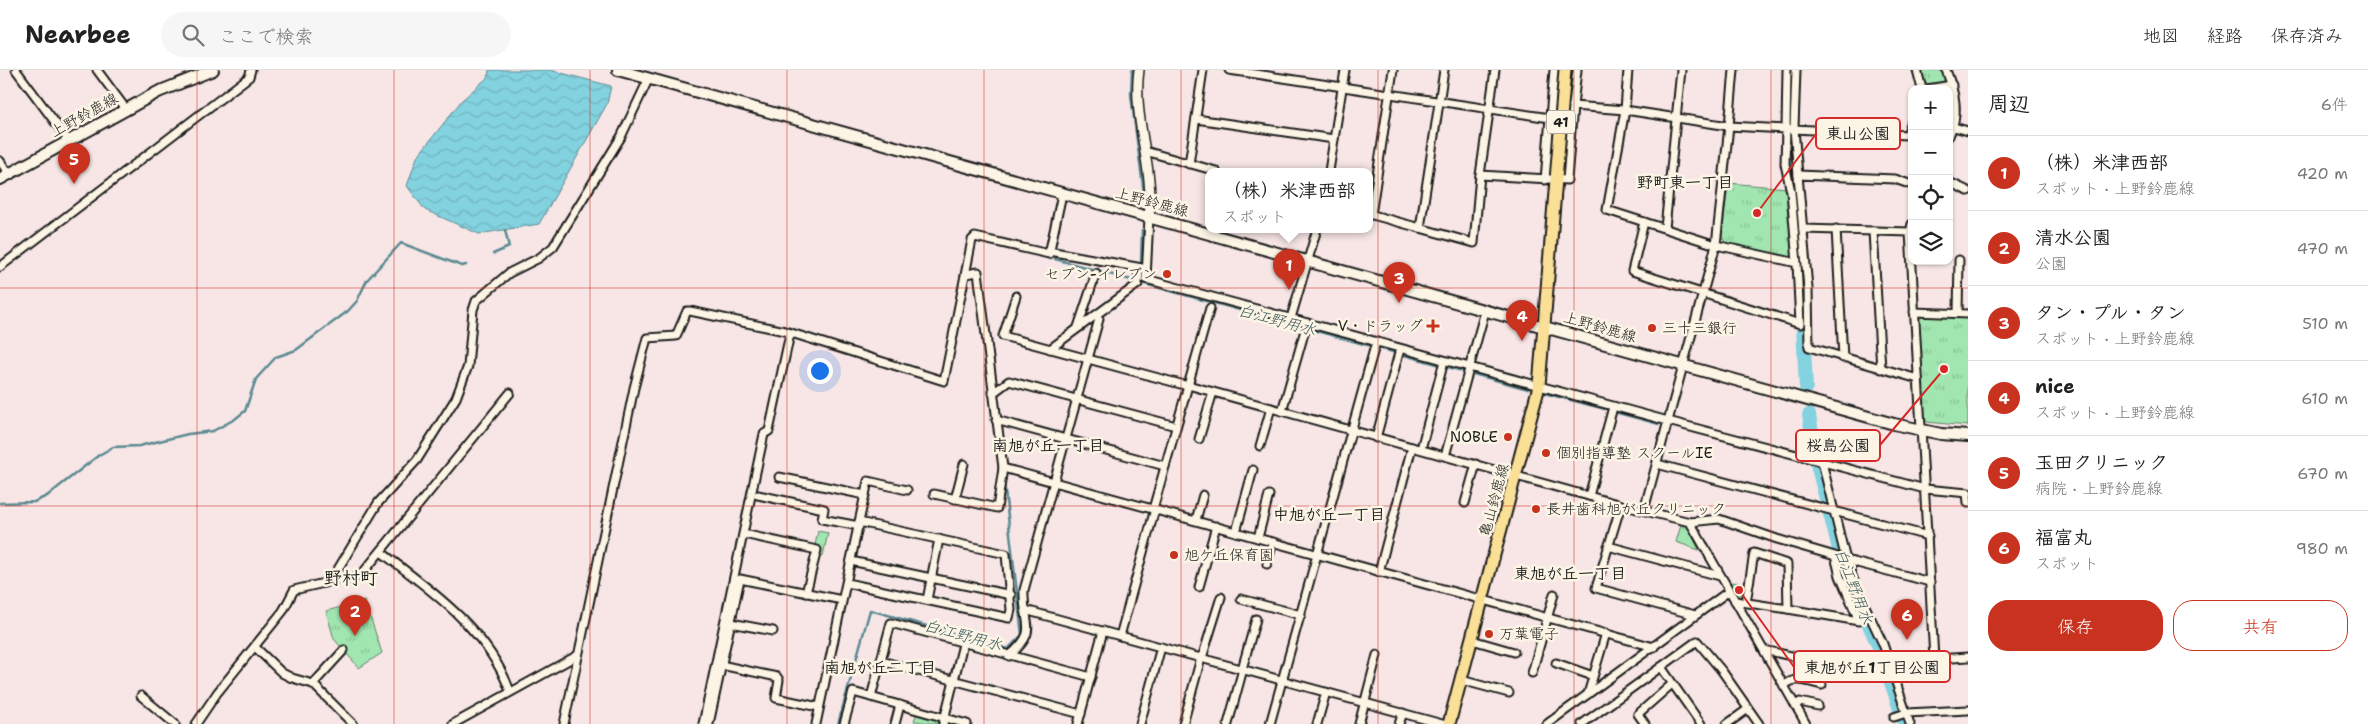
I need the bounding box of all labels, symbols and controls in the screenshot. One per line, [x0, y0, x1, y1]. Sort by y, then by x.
search box [161, 12, 511, 57]
text: Nearbee [25, 19, 131, 51]
icon: search [179, 21, 207, 49]
text: ここで検索 [219, 24, 314, 49]
text: 地図 [2143, 24, 2179, 48]
text: 経路 [2207, 24, 2243, 48]
text: 保存済み [2271, 24, 2343, 48]
map controls [1908, 85, 1953, 265]
button: + [1908, 85, 1953, 130]
street label: 上野鈴鹿線 [46, 88, 122, 142]
text: 周辺 [1988, 90, 2030, 118]
text: 6件 [2321, 94, 2348, 115]
road number: 41 [1547, 111, 1575, 134]
callout: 東山公園 [1816, 118, 1900, 149]
text: 東山公園 [1826, 123, 1890, 144]
button: − [1908, 130, 1953, 175]
pin: 5 [58, 143, 90, 184]
text: （株）米津西部 [2035, 150, 2168, 175]
text: 1 [2000, 163, 2008, 184]
text: 420 m [2297, 163, 2348, 184]
popup [1205, 168, 1373, 233]
district label: 野町東一丁目 [1637, 172, 1733, 193]
button: locate [1908, 175, 1953, 220]
text: （株）米津西部 [1222, 178, 1356, 203]
text: スポット · 上野鈴鹿線 [2035, 178, 2194, 199]
street label: 上野鈴鹿線 [1113, 183, 1191, 221]
text: スポット [1222, 206, 1287, 227]
button: layers [1908, 220, 1953, 265]
text: 清水公園 [2035, 225, 2111, 250]
text: 2 [1998, 238, 2010, 259]
text: 470 m [2297, 238, 2348, 259]
pin: 1 [1273, 249, 1305, 290]
text: 公園 [2035, 253, 2067, 274]
pin: 3 [1383, 262, 1415, 303]
place label: セブン-イレブン [1045, 264, 1157, 284]
marker: セブン-イレブン [1161, 268, 1173, 280]
water label: 白江野用水 [1236, 300, 1318, 340]
pin: 4 [1506, 300, 1538, 341]
text: タン・プル・タン [2035, 300, 2186, 325]
street label: 上野鈴鹿線 [1561, 307, 1639, 347]
text: 3 [1998, 313, 2010, 334]
text: 510 m [2302, 313, 2348, 334]
place label: V・ドラッグ [1338, 316, 1423, 336]
place label: 三十三銀行 [1662, 318, 1737, 338]
marker: V・ドラッグ [1427, 320, 1439, 332]
marker: 三十三銀行 [1646, 322, 1658, 334]
text: スポット · 上野鈴鹿線 [2035, 328, 2194, 349]
your location [807, 358, 833, 384]
text: nice [2035, 374, 2075, 399]
text: 4 [1998, 388, 2010, 409]
text: 610 m [2301, 388, 2348, 409]
text: スポット · 上野鈴鹿線 [2035, 402, 2194, 423]
place label: NOBLE [1450, 427, 1498, 447]
callout: 桜島公園 [1796, 430, 1880, 461]
marker: NOBLE [1502, 431, 1514, 443]
district label: 南旭が丘一丁目 [992, 435, 1104, 456]
text: 桜島公園 [1806, 435, 1870, 456]
place label: 個別指導塾 スクールIE [1556, 443, 1713, 463]
marker: 個別指導塾 スクールIE [1540, 447, 1552, 459]
text: 玉田クリニック [2035, 450, 2168, 475]
street label: 亀山鈴鹿線 [1475, 461, 1513, 539]
text: 5 [1999, 463, 2009, 484]
text: 670 m [2297, 463, 2348, 484]
text: 病院 · 上野鈴鹿線 [2035, 478, 2162, 499]
place label: 長井歯科旭が丘クリニック [1546, 499, 1726, 519]
marker: 長井歯科旭が丘クリニック [1530, 503, 1542, 515]
district label: 中旭が丘一丁目 [1273, 504, 1385, 525]
text: 福富丸 [2035, 525, 2092, 550]
text: 6 [1998, 538, 2010, 559]
text: 980 m [2296, 538, 2348, 559]
place label: 旭ケ丘保育園 [1184, 545, 1274, 565]
water label: 白江野用水 [1830, 545, 1878, 627]
marker: 旭ケ丘保育園 [1168, 549, 1180, 561]
text: スポット [2035, 553, 2099, 574]
district label: 東旭が丘一丁目 [1514, 563, 1626, 584]
district label: 野村町 [324, 566, 378, 590]
pin: 2 [339, 595, 371, 636]
pin: 6 [1891, 599, 1923, 640]
button: 保存 [1988, 600, 2163, 651]
button: 共有 [2173, 600, 2348, 651]
water label: 白江野用水 [922, 615, 1004, 655]
place label: 万葉電子 [1499, 624, 1559, 644]
marker: 万葉電子 [1483, 628, 1495, 640]
callout: 東旭が丘1丁目公園 [1794, 651, 1950, 682]
district label: 南旭が丘二丁目 [824, 657, 936, 678]
text: 東旭が丘1丁目公園 [1804, 657, 1940, 678]

